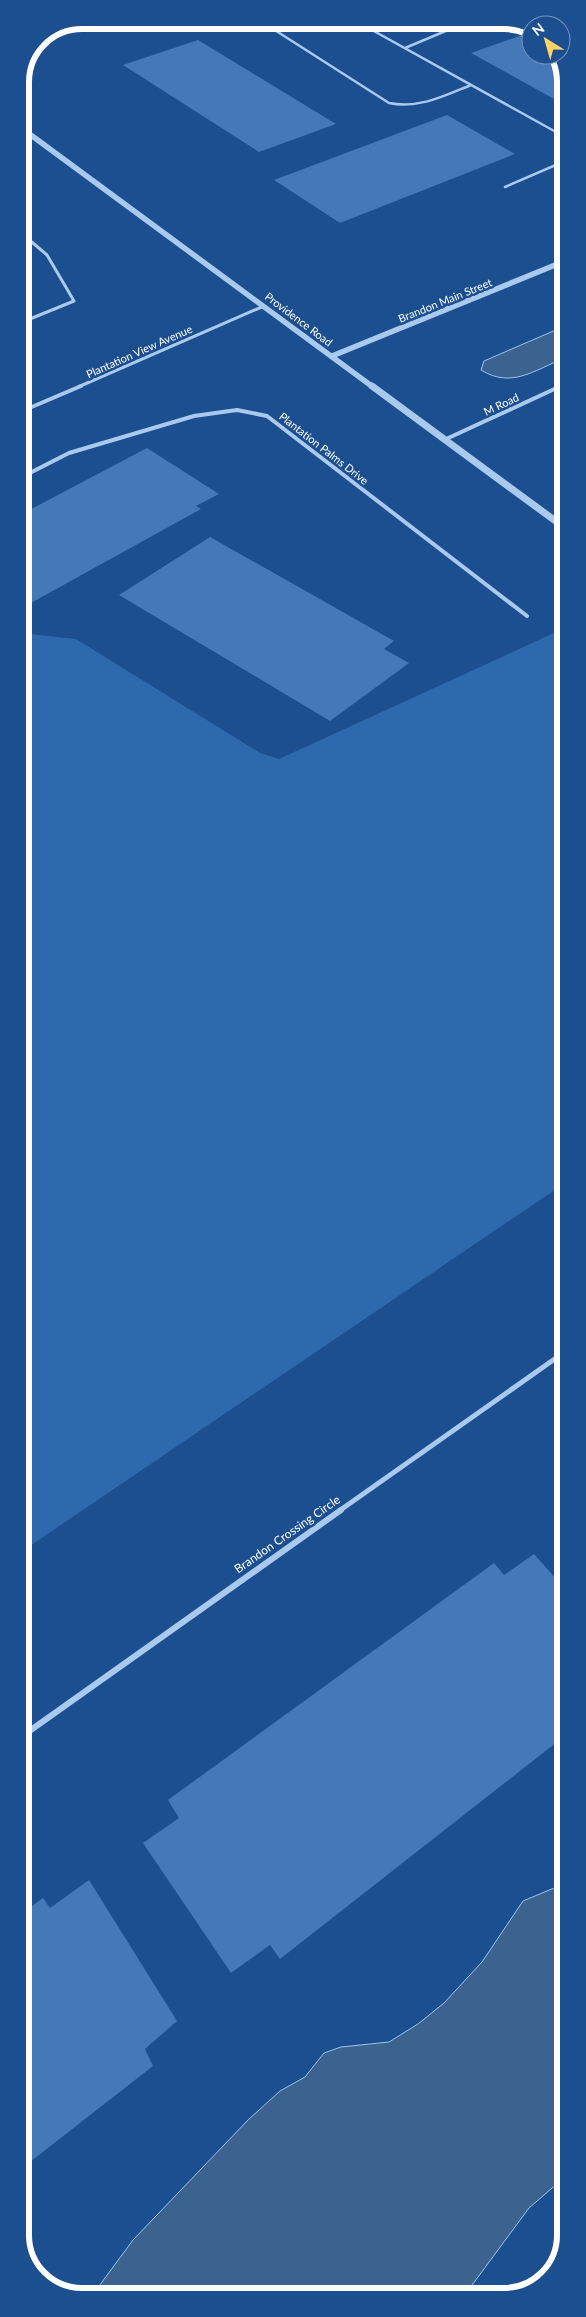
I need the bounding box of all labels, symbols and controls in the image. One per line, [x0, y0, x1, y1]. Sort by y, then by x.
north arrow [521, 15, 571, 65]
text: N [528, 19, 547, 39]
street label: Brandon Main Street [396, 275, 494, 325]
street label: Providence Road [263, 289, 335, 349]
street label: Plantation View Avenue [84, 322, 194, 380]
street label: M Road [481, 390, 521, 418]
street label: Plantation Palms Drive [277, 409, 371, 487]
street label: Brandon Crossing Circle [231, 1492, 343, 1576]

